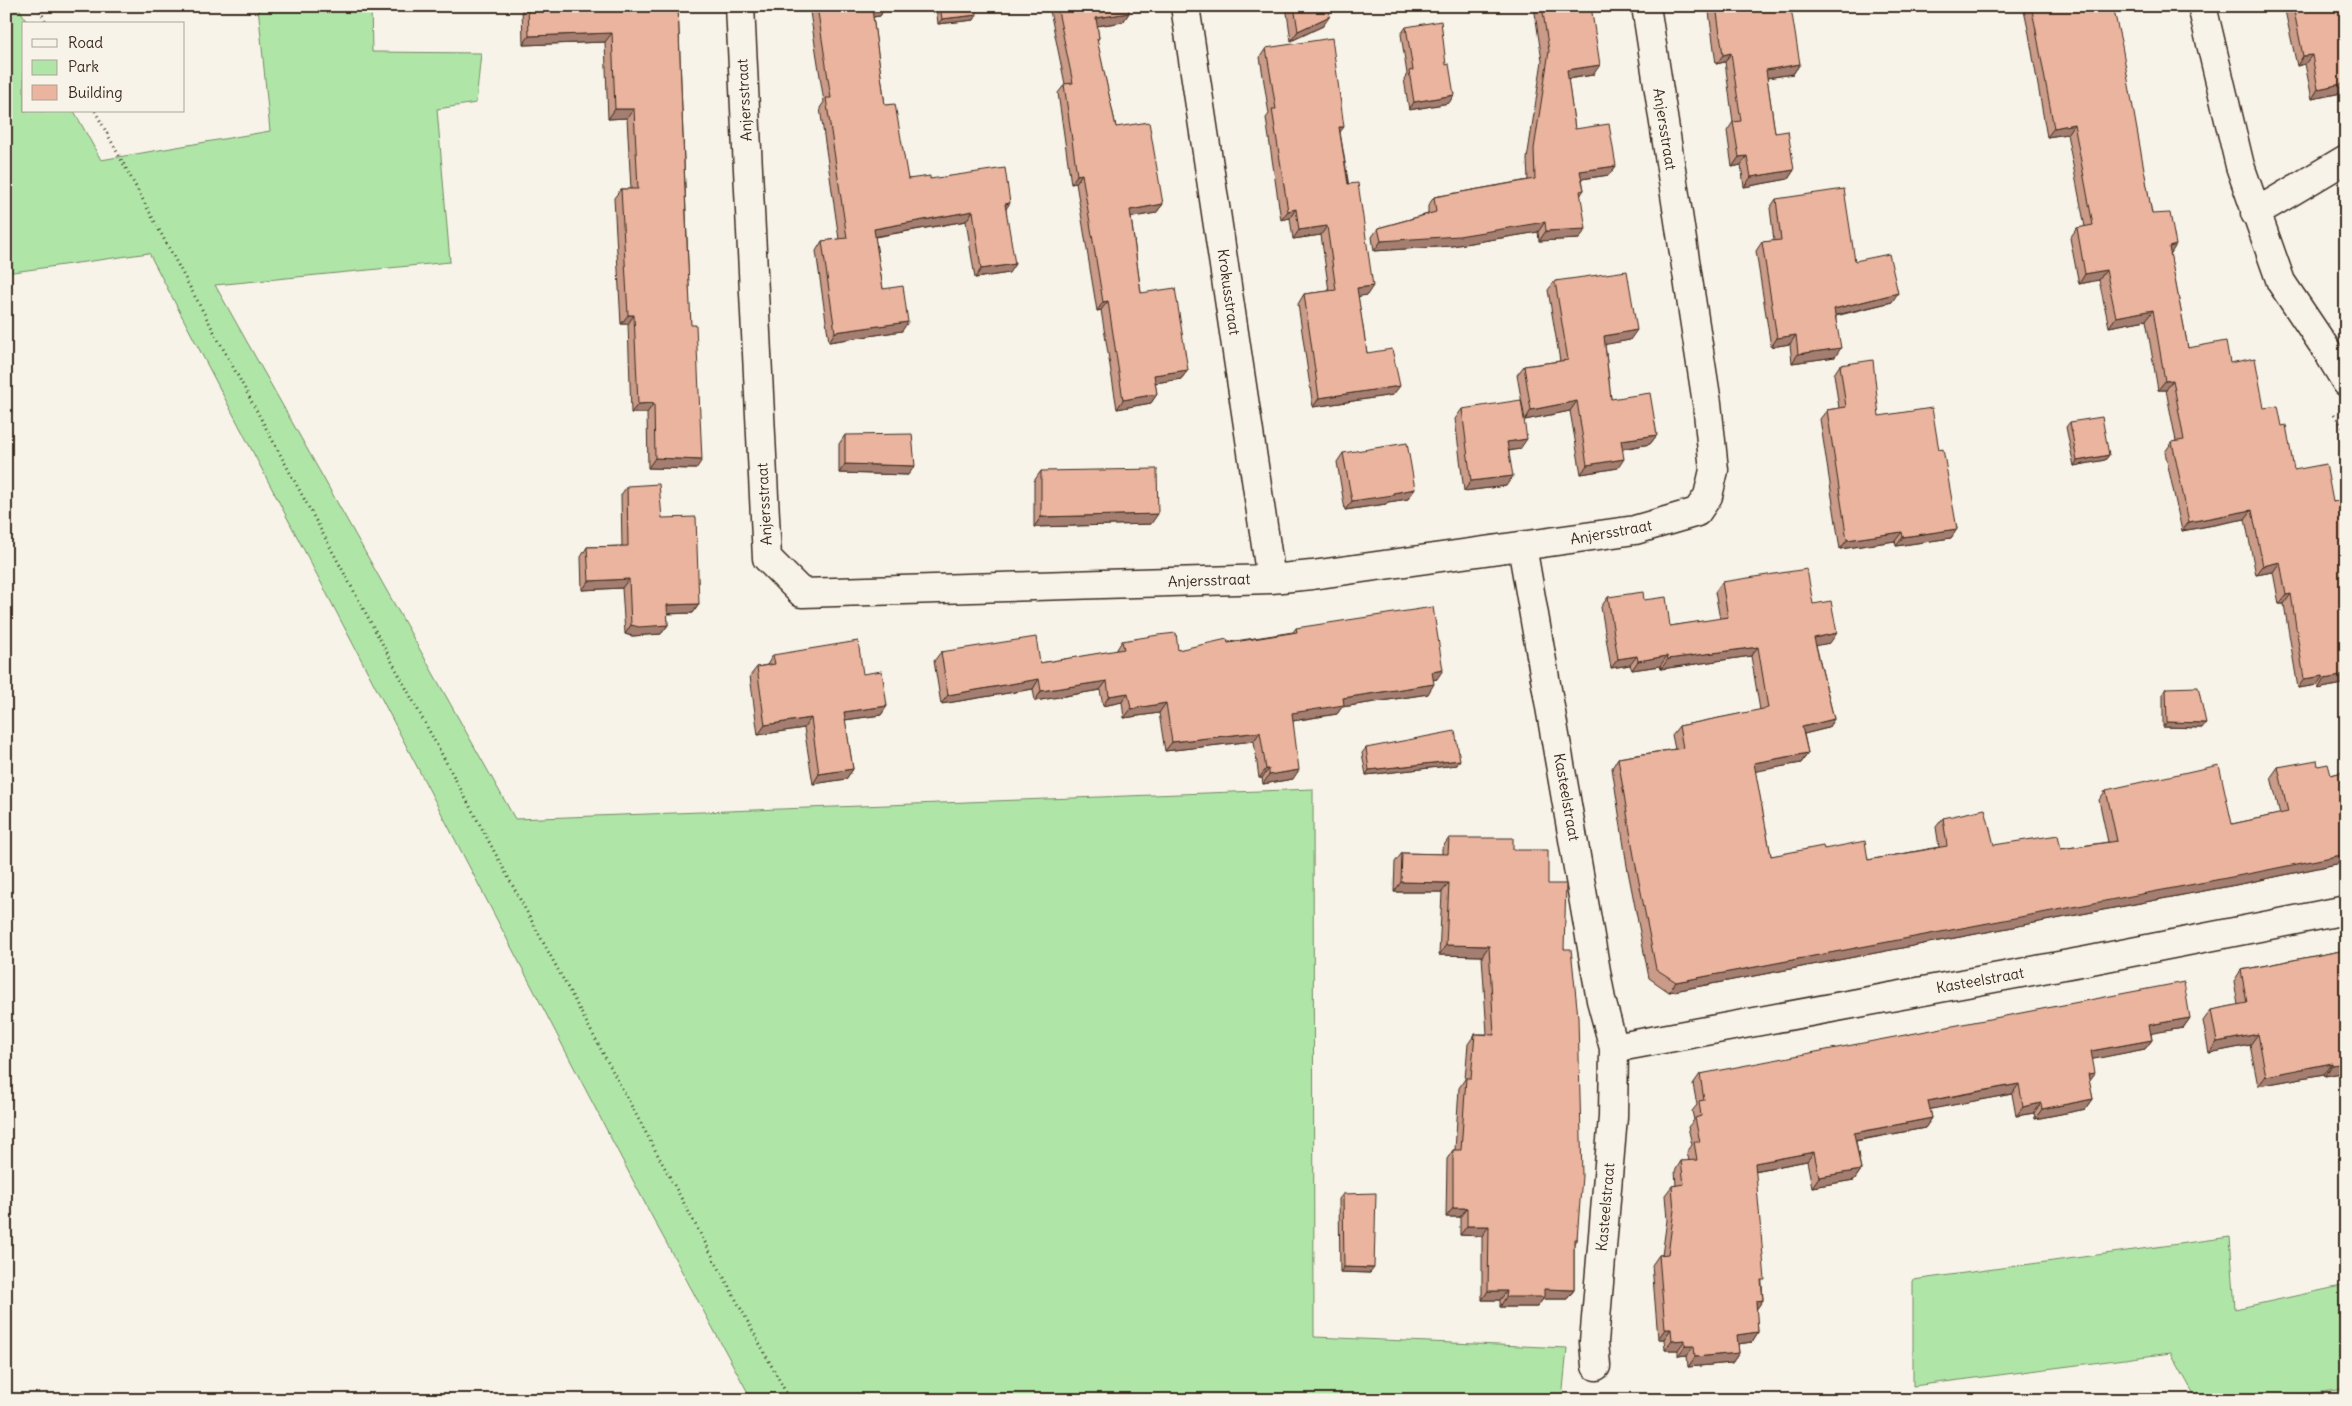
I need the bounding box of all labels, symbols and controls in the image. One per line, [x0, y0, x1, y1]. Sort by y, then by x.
legend [22, 22, 185, 112]
text: Road [68, 33, 103, 52]
text: Park [68, 57, 99, 76]
street label: Anjersstraat [732, 58, 756, 142]
text: Building [68, 83, 123, 102]
street label: Anjersstraat [1649, 87, 1681, 171]
street label: Krokusstraat [1214, 248, 1244, 336]
street label: Anjersstraat [752, 462, 776, 546]
street label: Anjersstraat [1569, 515, 1653, 549]
street label: Anjersstraat [1167, 569, 1251, 591]
street label: Kasteelstraat [1550, 752, 1584, 842]
street label: Kasteelstraat [1935, 963, 2025, 997]
street label: Kasteelstraat [1592, 1162, 1618, 1252]

